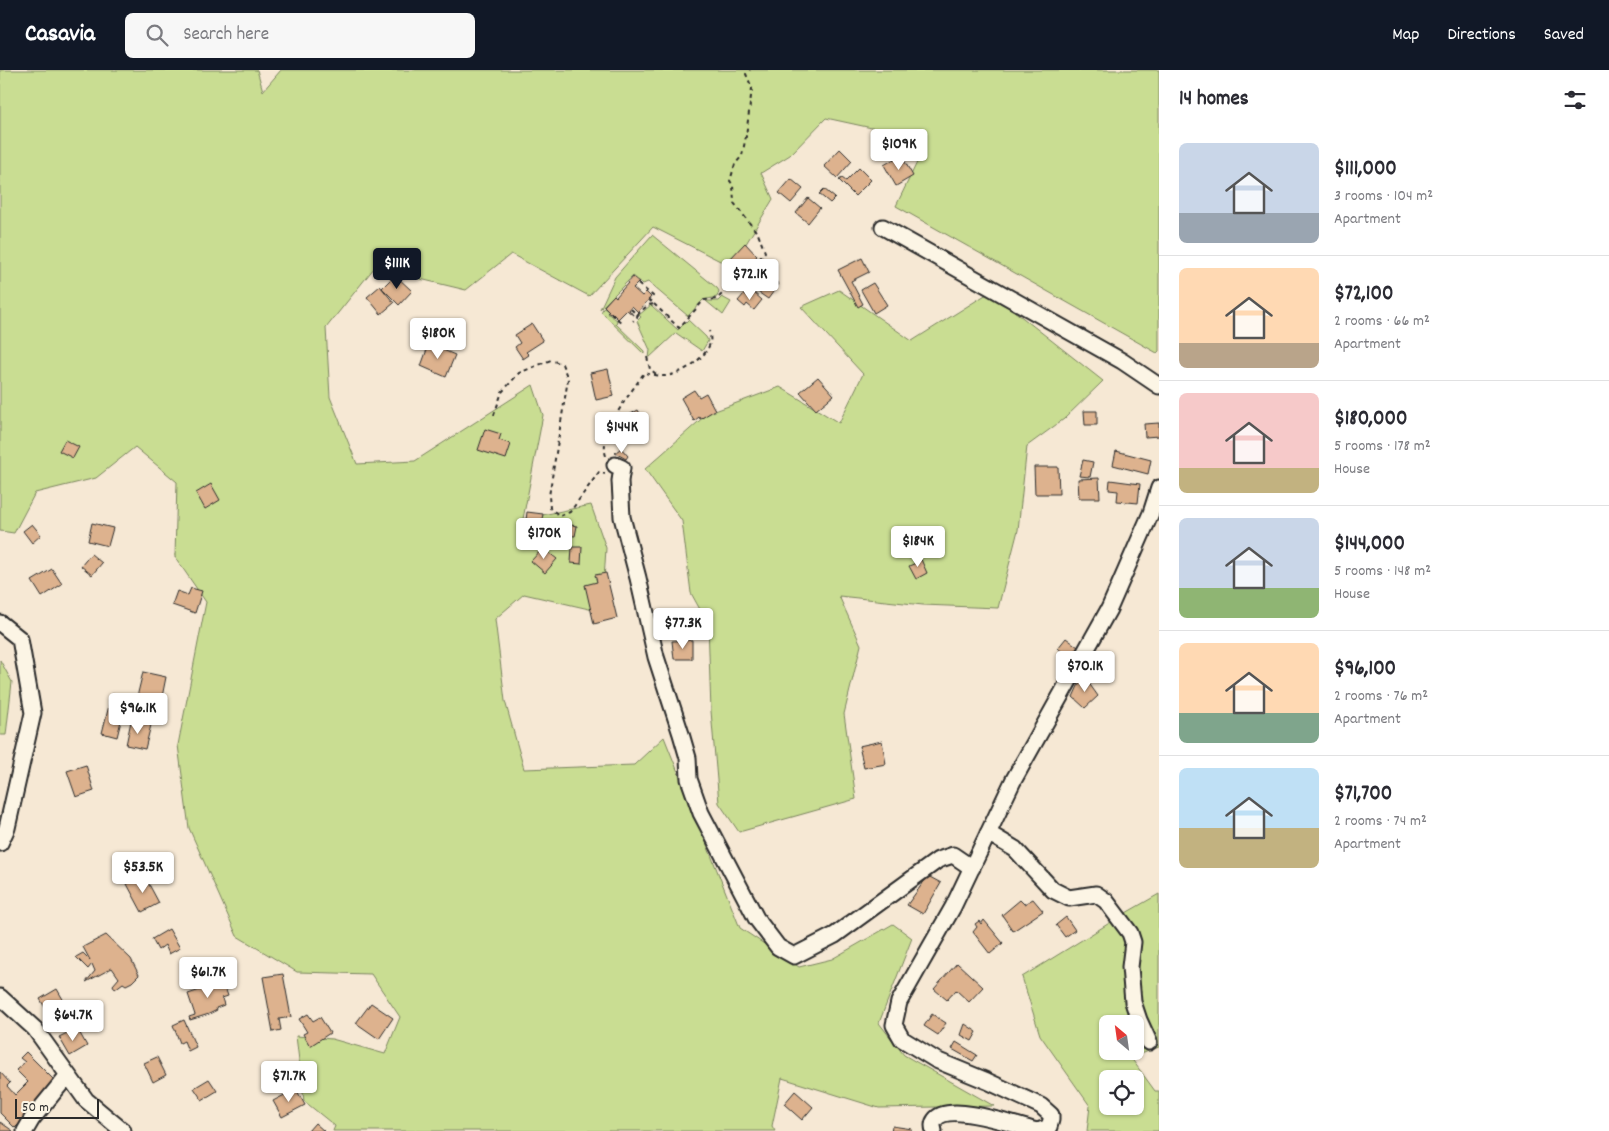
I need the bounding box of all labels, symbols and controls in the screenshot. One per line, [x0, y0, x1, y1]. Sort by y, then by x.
search box [125, 13, 475, 58]
text: Casavia [25, 18, 95, 52]
icon: search [143, 21, 171, 49]
text: Search here [183, 22, 269, 49]
text: Map [1392, 23, 1419, 48]
text: Directions [1447, 23, 1516, 48]
text: Saved [1544, 23, 1584, 48]
text: 14 homes [1179, 85, 1249, 115]
icon: filters [1561, 86, 1589, 114]
pin: $109K [864, 128, 934, 171]
text: $109K [881, 133, 917, 156]
text: $111,000 [1334, 155, 1397, 185]
icon: home [1219, 163, 1279, 223]
text: 3 rooms · 104 m² [1334, 185, 1433, 208]
text: Apartment [1334, 208, 1401, 231]
pin: $111K [362, 248, 432, 290]
text: $111K [384, 252, 410, 275]
pin: $72.1K [709, 258, 791, 301]
text: $72.1K [733, 263, 767, 286]
text: $72,100 [1334, 280, 1393, 310]
icon: home [1219, 288, 1279, 348]
text: 2 rooms · 66 m² [1334, 310, 1430, 333]
pin: $180K [403, 318, 473, 360]
text: $180K [421, 322, 455, 345]
text: Apartment [1334, 333, 1401, 356]
text: $180,000 [1334, 405, 1407, 435]
pin: $144K [587, 412, 657, 454]
icon: home [1219, 413, 1279, 473]
text: $144K [606, 416, 638, 439]
text: 5 rooms · 178 m² [1334, 435, 1431, 458]
text: House [1334, 458, 1370, 481]
pin: $170K [509, 518, 579, 560]
text: $170K [527, 522, 561, 545]
pin: $184K [883, 526, 953, 568]
text: $184K [902, 530, 934, 553]
text: $144,000 [1334, 530, 1405, 560]
icon: home [1219, 538, 1279, 598]
text: 5 rooms · 148 m² [1334, 560, 1431, 583]
text: House [1334, 583, 1370, 606]
pin: $77.3K [642, 608, 724, 650]
text: $77.3K [664, 612, 702, 635]
pin: $70.1K [1044, 650, 1126, 693]
text: $70.1K [1067, 655, 1103, 678]
text: $96,100 [1334, 655, 1396, 685]
icon: home [1219, 663, 1279, 723]
text: 2 rooms · 76 m² [1334, 685, 1428, 708]
pin: $96.1K [97, 692, 179, 735]
text: $96.1K [120, 697, 156, 720]
text: Apartment [1334, 708, 1401, 731]
text: $71,700 [1334, 780, 1392, 810]
icon: home [1219, 788, 1279, 848]
text: 2 rooms · 74 m² [1334, 810, 1427, 833]
text: Apartment [1334, 833, 1401, 856]
pin: $53.5K [102, 852, 184, 894]
text: $53.5K [123, 856, 163, 879]
pin: $61.7K [167, 956, 249, 999]
text: $61.7K [190, 961, 226, 984]
pin: $64.7K [32, 1000, 114, 1042]
text: $64.7K [54, 1004, 92, 1027]
north arrow [1099, 1015, 1144, 1060]
map controls [1099, 1015, 1144, 1115]
pin: $71.7K [248, 1060, 330, 1103]
text: $71.7K [272, 1065, 306, 1088]
button: locate [1099, 1070, 1144, 1115]
scale bar [15, 1096, 99, 1119]
text: 50 m [22, 1098, 49, 1118]

